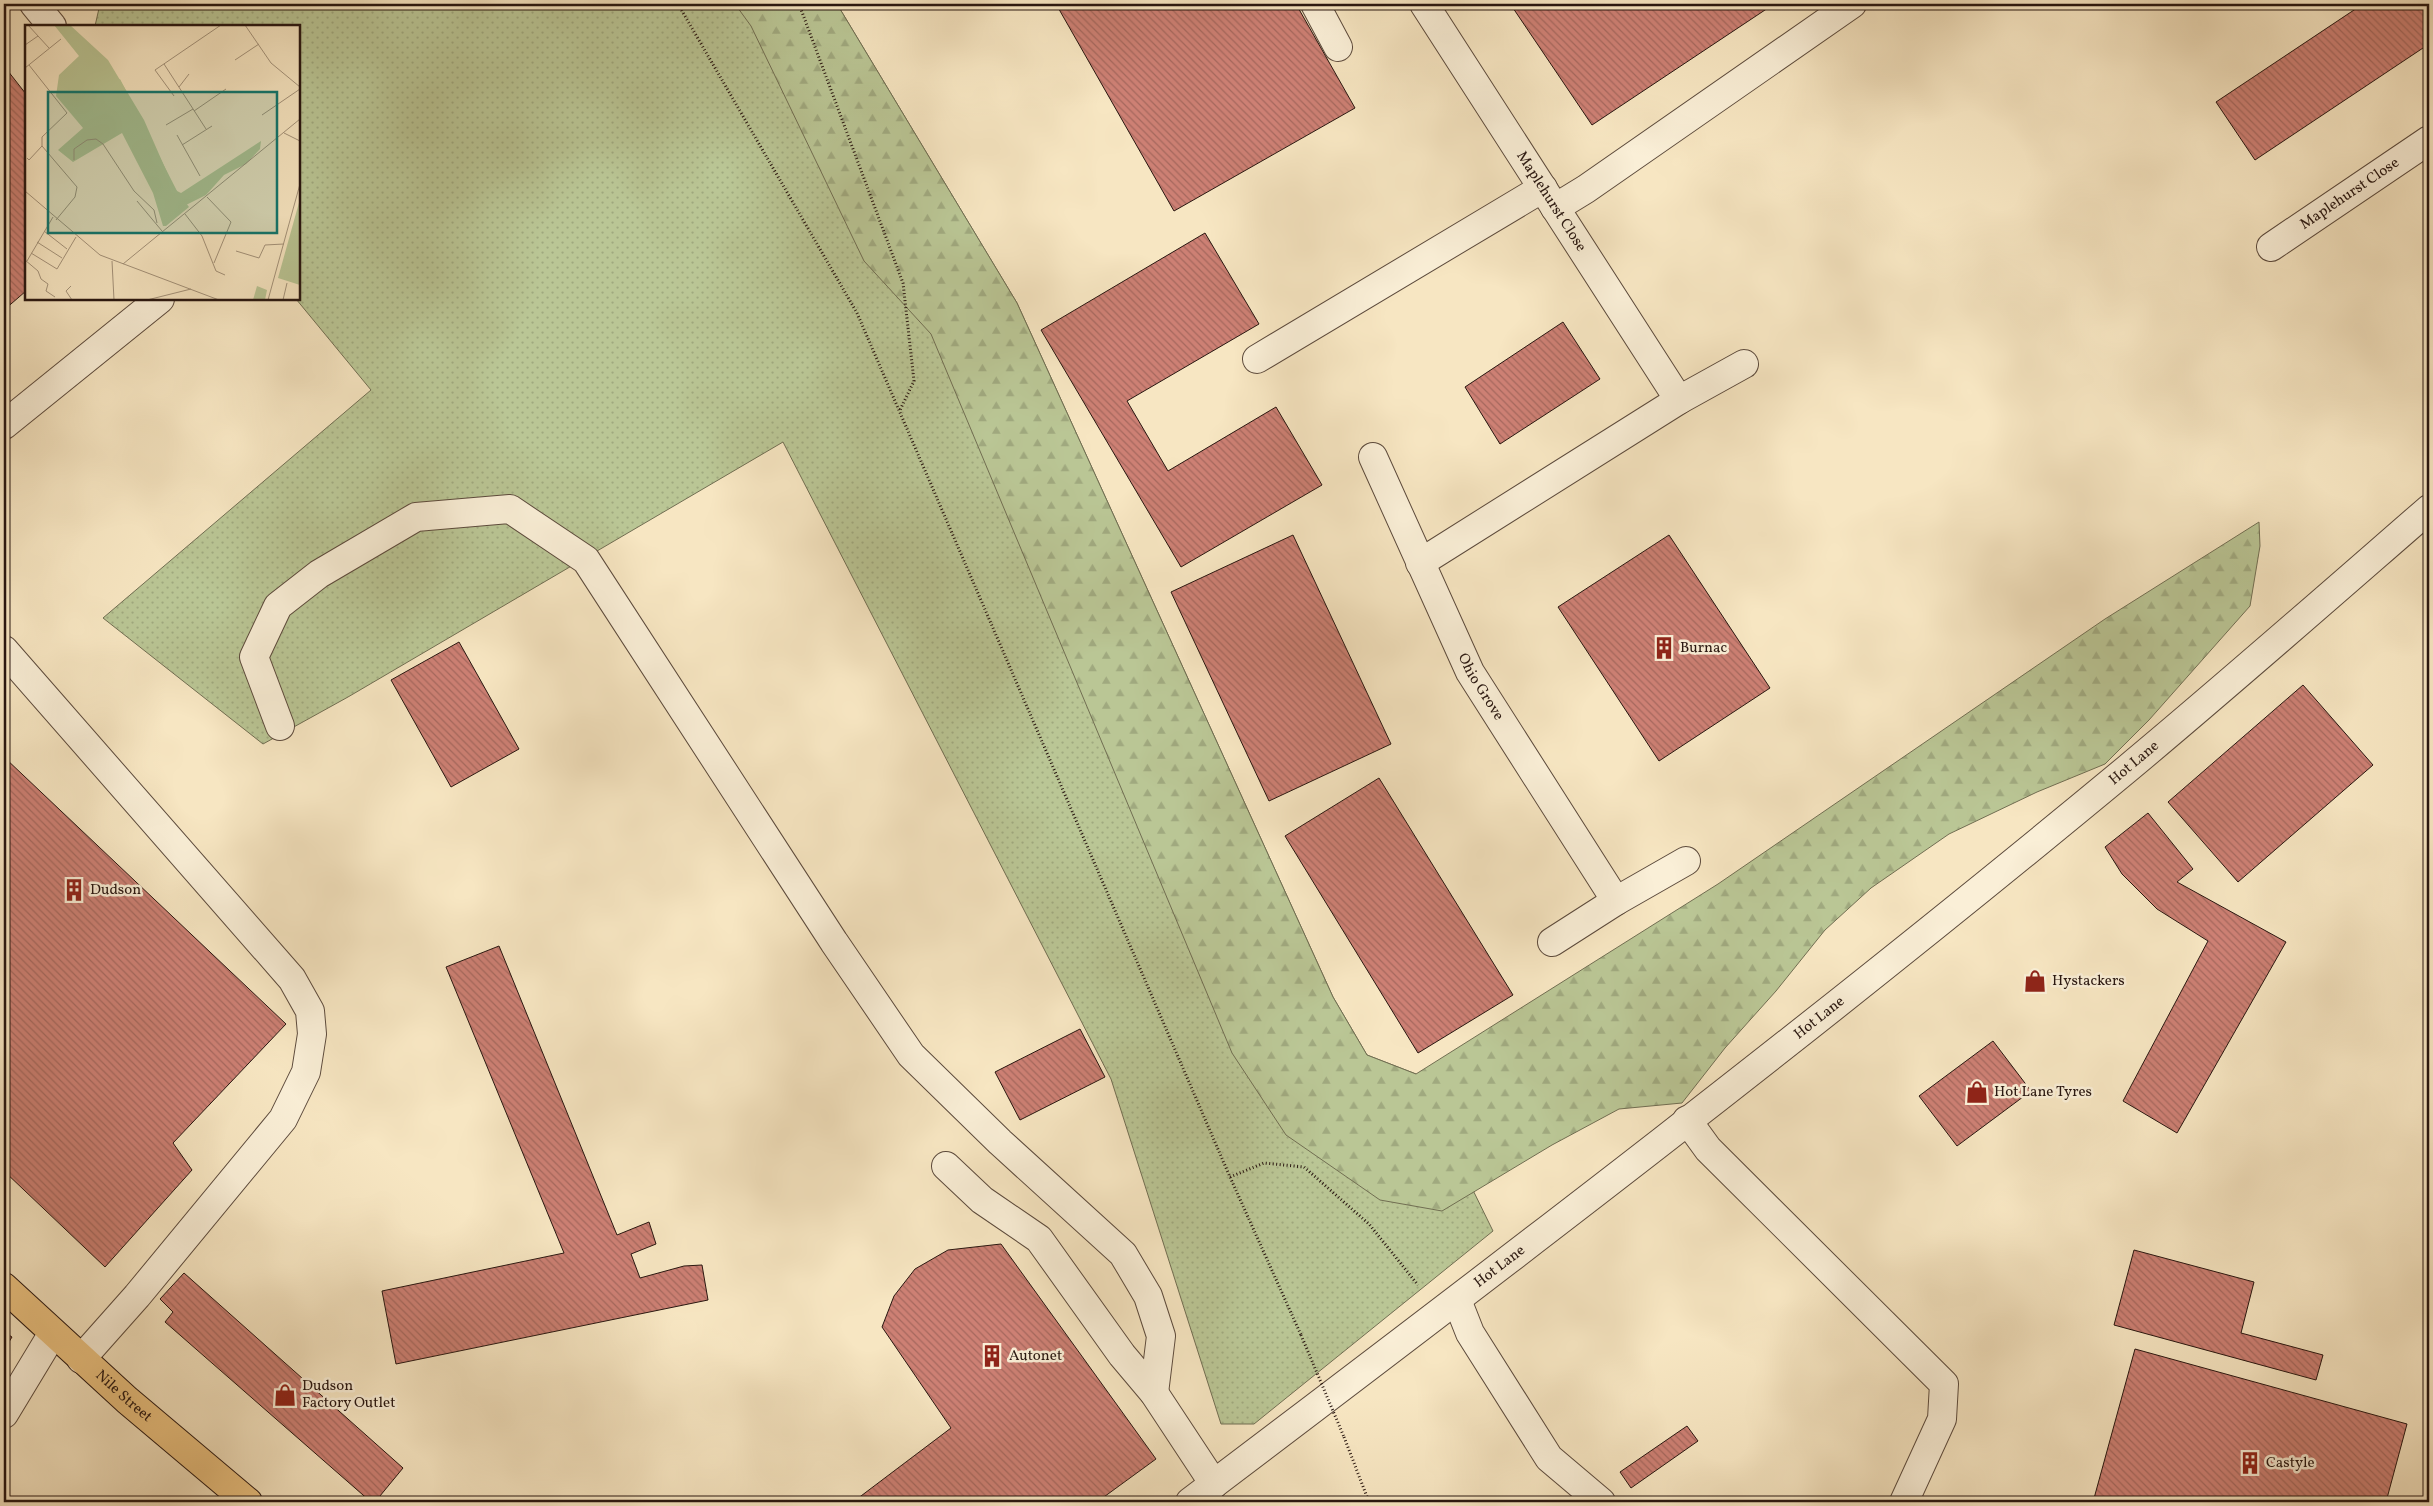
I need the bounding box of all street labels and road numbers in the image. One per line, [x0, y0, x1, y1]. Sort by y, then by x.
street label: Maplehurst Close [1511, 147, 1591, 256]
street label: Maplehurst Close [2296, 153, 2403, 235]
street label: Ohio Grove [1452, 650, 1509, 725]
street label: Hot Lane [2105, 736, 2164, 790]
street label: Hot Lane [1789, 991, 1849, 1045]
street label: Hot Lane [1470, 1240, 1530, 1293]
street label: Nile Street [91, 1365, 157, 1427]

